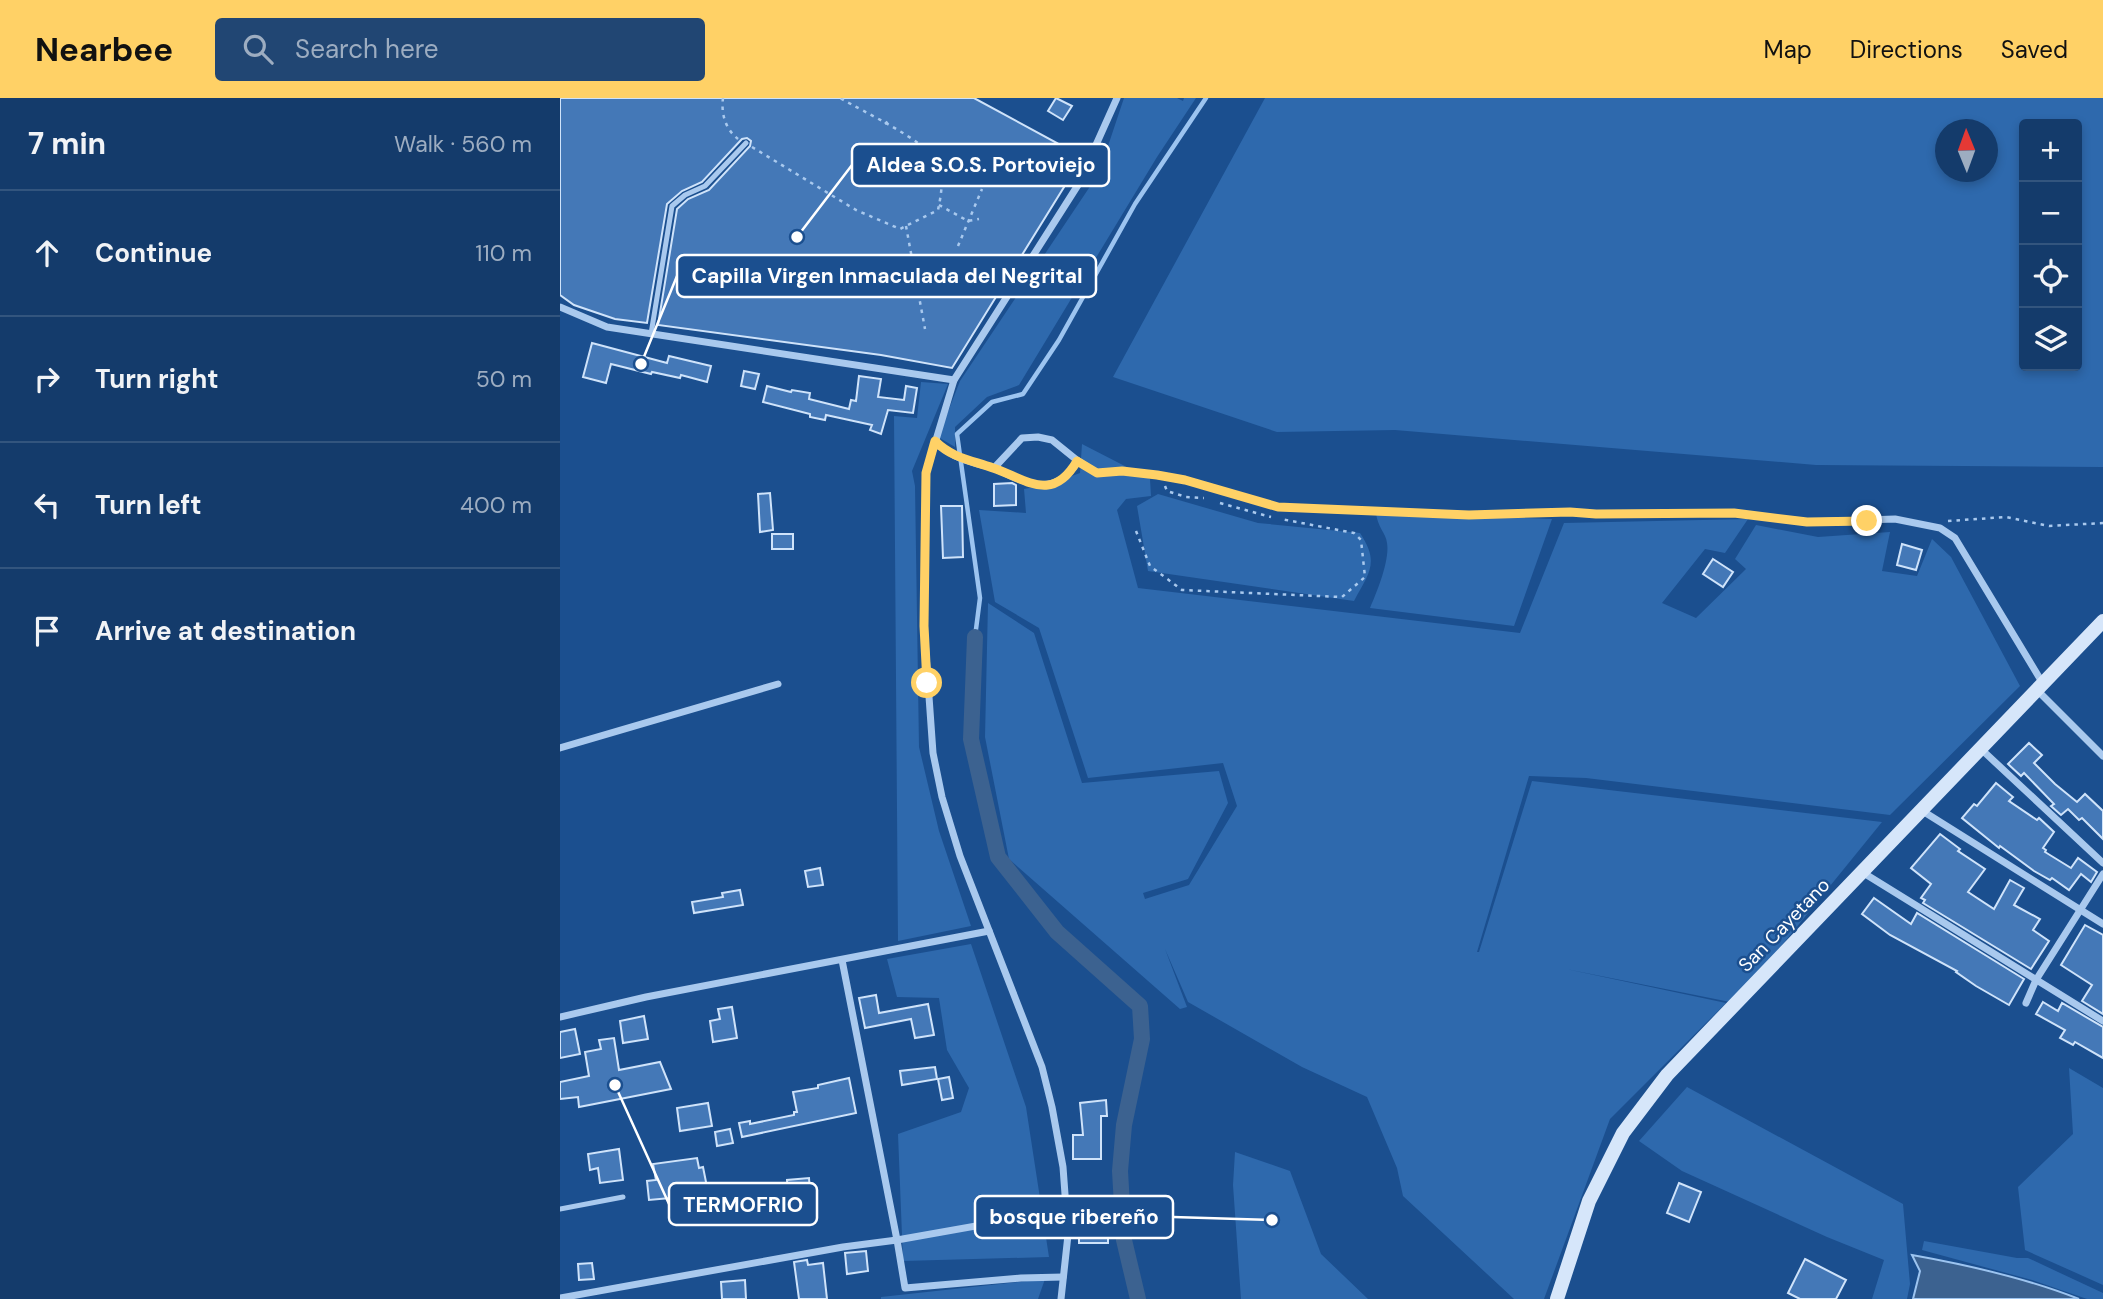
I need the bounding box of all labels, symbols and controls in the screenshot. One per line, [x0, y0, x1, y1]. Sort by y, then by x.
search box [215, 18, 705, 81]
text: Nearbee [35, 28, 173, 71]
icon: search [239, 30, 277, 68]
text: Search here [295, 32, 439, 66]
text: Map [1764, 34, 1812, 65]
text: Directions [1850, 34, 1963, 65]
text: Saved [2001, 34, 2068, 65]
north arrow [1935, 119, 1998, 182]
map controls [2019, 119, 2082, 371]
button: + [2019, 119, 2082, 182]
text: 7 min [28, 124, 106, 163]
text: Walk · 560 m [394, 129, 532, 159]
callout: Aldea S.O.S. Portoviejo [852, 144, 1109, 186]
text: Aldea S.O.S. Portoviejo [866, 151, 1096, 179]
button: − [2019, 182, 2082, 245]
icon: ahead [28, 234, 66, 272]
text: Continue [95, 236, 212, 270]
text: 110 m [475, 238, 532, 268]
button: locate [2019, 245, 2082, 308]
callout: Capilla Virgen Inmaculada del Negrital [677, 255, 1096, 297]
text: Capilla Virgen Inmaculada del Negrital [691, 262, 1083, 290]
button: layers [2019, 308, 2082, 371]
icon: right [28, 360, 66, 398]
text: Turn right [95, 362, 219, 396]
text: 50 m [476, 364, 532, 394]
icon: left [28, 486, 66, 524]
text: Turn left [95, 488, 202, 522]
text: 400 m [460, 490, 532, 520]
route end [1851, 505, 1882, 536]
icon: arrive [28, 612, 66, 650]
text: Arrive at destination [95, 614, 356, 648]
route start [911, 667, 942, 698]
street label: San Cayetano [1733, 873, 1835, 977]
callout: TERMOFRIO [669, 1183, 817, 1225]
text: TERMOFRIO [683, 1191, 803, 1219]
callout: bosque ribereño [975, 1196, 1173, 1238]
text: bosque ribereño [989, 1203, 1159, 1231]

